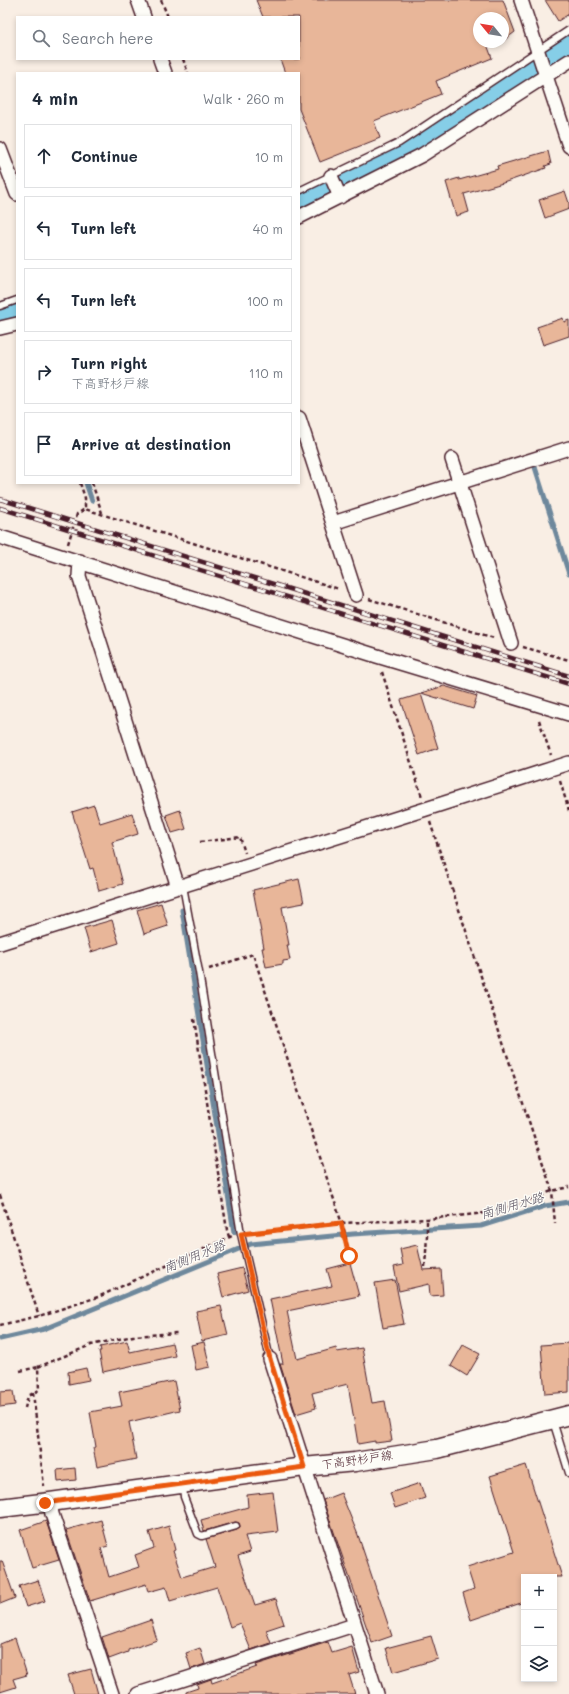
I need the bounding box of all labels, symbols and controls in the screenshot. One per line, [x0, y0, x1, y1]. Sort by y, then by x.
north arrow [473, 12, 509, 48]
search box [16, 16, 300, 60]
icon: search [30, 27, 52, 49]
text: Search here [62, 28, 153, 48]
text: 4 min [32, 87, 78, 109]
text: Walk · 260 m [203, 90, 284, 107]
icon: ahead [33, 145, 55, 167]
text: Continue [71, 146, 138, 166]
text: 10 m [255, 148, 283, 165]
icon: left [33, 217, 55, 239]
text: Turn left [71, 218, 136, 238]
text: 40 m [253, 220, 283, 237]
icon: left [33, 289, 55, 311]
text: Turn left [71, 290, 136, 310]
text: 100 m [247, 292, 283, 309]
text: Turn right [71, 353, 148, 373]
icon: right [33, 361, 55, 383]
text: 110 m [249, 364, 283, 381]
text: 下高野杉戸線 [71, 374, 149, 391]
icon: arrive [33, 433, 55, 455]
text: Arrive at destination [71, 434, 231, 454]
water label: 南側用水路 [478, 1187, 546, 1222]
water label: 南側用水路 [160, 1235, 228, 1276]
route start [340, 1247, 358, 1265]
street label: 下高野杉戸線 [320, 1446, 394, 1472]
route end [36, 1494, 54, 1512]
map controls [521, 1574, 557, 1682]
button: + [521, 1574, 557, 1610]
button: − [521, 1610, 557, 1646]
button: layers [521, 1646, 557, 1682]

